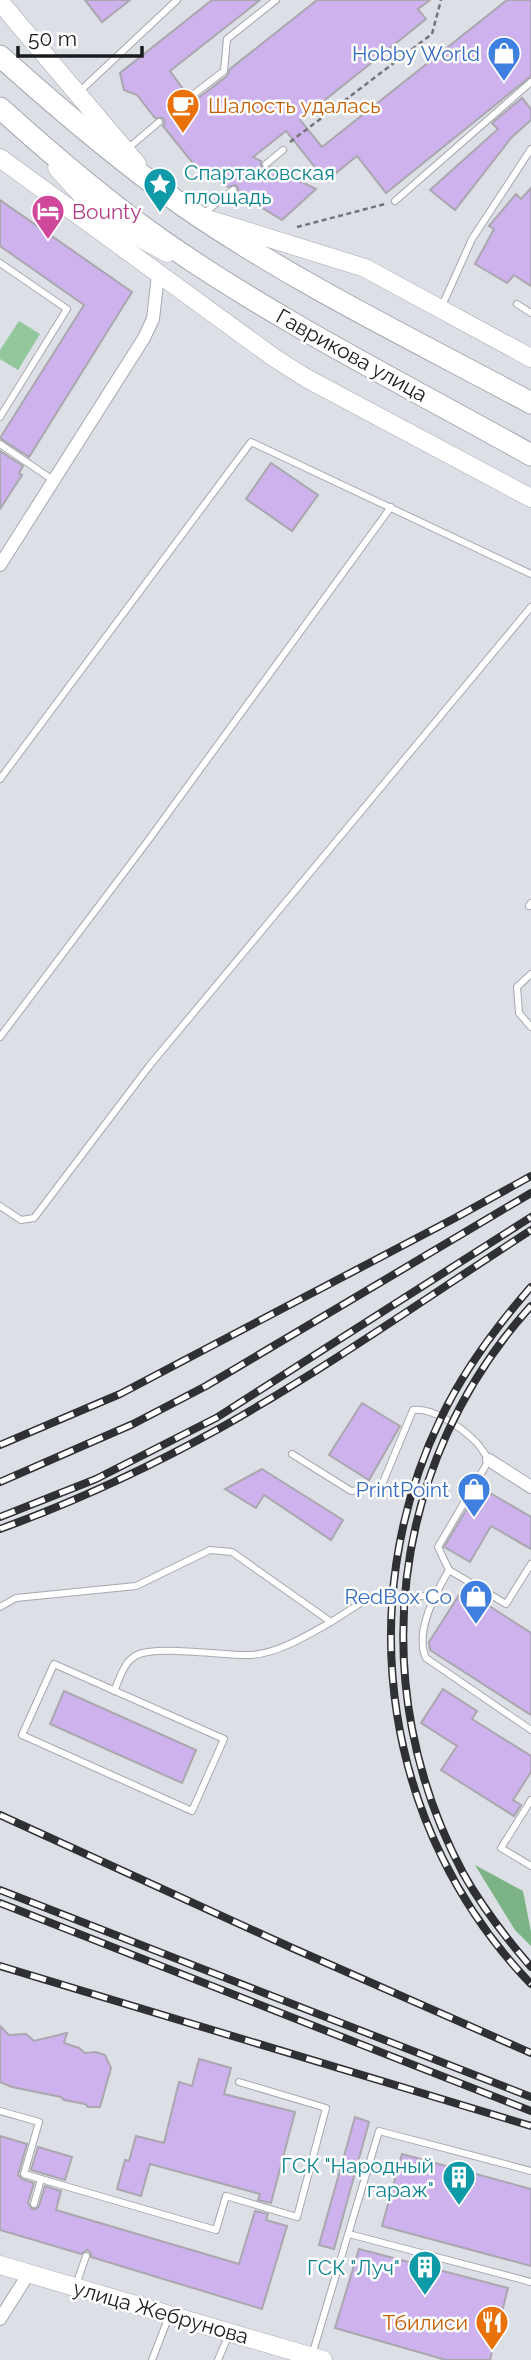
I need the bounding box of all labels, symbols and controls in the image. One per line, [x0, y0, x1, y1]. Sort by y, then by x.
scale bar [18, 14, 142, 58]
text: 50 m [28, 26, 77, 51]
shop icon: Hobby World [485, 34, 523, 83]
place label: Hobby World [352, 41, 480, 66]
cafe icon: Шалость удалась [164, 86, 202, 135]
place label: Шалость удалась [208, 93, 381, 118]
place label: Спартаковская площадь [184, 160, 335, 209]
place icon: Спартаковская площадь [141, 165, 179, 214]
hotel icon: Bounty [29, 192, 67, 241]
place label: Bounty [72, 199, 142, 224]
street label: Гаврикова улица [272, 303, 432, 407]
shop icon: PrintPoint [455, 1470, 493, 1519]
place label: PrintPoint [356, 1477, 449, 1502]
shop icon: RedBox Co [457, 1577, 495, 1626]
place label: RedBox Co [344, 1584, 452, 1609]
place label: ГСК "Народный гараж" [281, 2153, 434, 2202]
building icon: ГСК "Народный гараж" [440, 2158, 478, 2207]
building icon: ГСК "Луч" [406, 2248, 444, 2297]
place label: ГСК "Луч" [307, 2255, 400, 2280]
street label: улица Жебрунова [70, 2275, 252, 2349]
restaurant icon: Тбилиси [473, 2303, 511, 2352]
place label: Тбилиси [383, 2310, 468, 2335]

